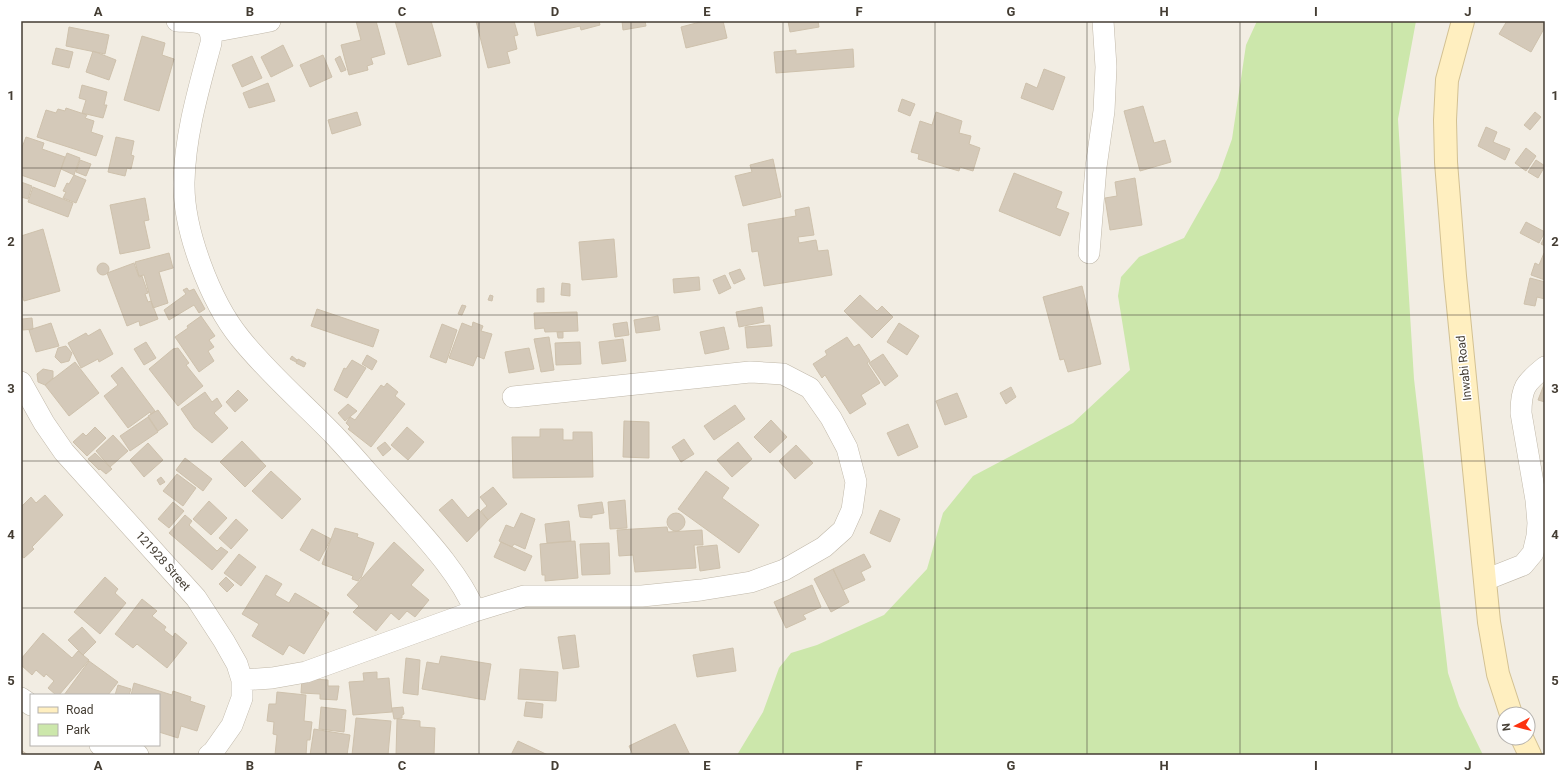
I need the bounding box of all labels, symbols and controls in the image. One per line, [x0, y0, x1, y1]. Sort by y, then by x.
text: A [94, 4, 103, 19]
text: B [246, 4, 254, 19]
text: C [398, 4, 407, 19]
text: D [551, 4, 559, 19]
text: E [703, 4, 711, 19]
text: F [855, 4, 863, 19]
text: G [1007, 4, 1016, 19]
text: H [1159, 4, 1169, 19]
text: I [1314, 4, 1318, 19]
text: J [1464, 4, 1472, 19]
text: 1 [7, 88, 15, 103]
text: 1 [1551, 88, 1559, 103]
text: 2 [7, 234, 15, 249]
text: 2 [1551, 234, 1559, 249]
street label: Inwabi Road [1454, 335, 1474, 401]
text: 3 [7, 381, 15, 396]
text: 3 [1551, 381, 1559, 396]
text: 4 [7, 527, 15, 542]
text: 4 [1551, 527, 1559, 542]
street label: 121928 Street [133, 528, 193, 594]
text: 5 [7, 673, 15, 688]
text: 5 [1551, 673, 1559, 688]
legend [30, 694, 160, 746]
text: Road [66, 703, 94, 717]
north arrow [1496, 706, 1536, 746]
text: N [1500, 722, 1513, 732]
text: Park [66, 723, 91, 737]
text: A [94, 758, 103, 773]
text: B [246, 758, 254, 773]
text: C [398, 758, 407, 773]
text: D [551, 758, 559, 773]
text: E [703, 758, 711, 773]
text: F [855, 758, 863, 773]
text: G [1007, 758, 1016, 773]
text: H [1159, 758, 1169, 773]
text: I [1314, 758, 1318, 773]
text: J [1464, 758, 1472, 773]

